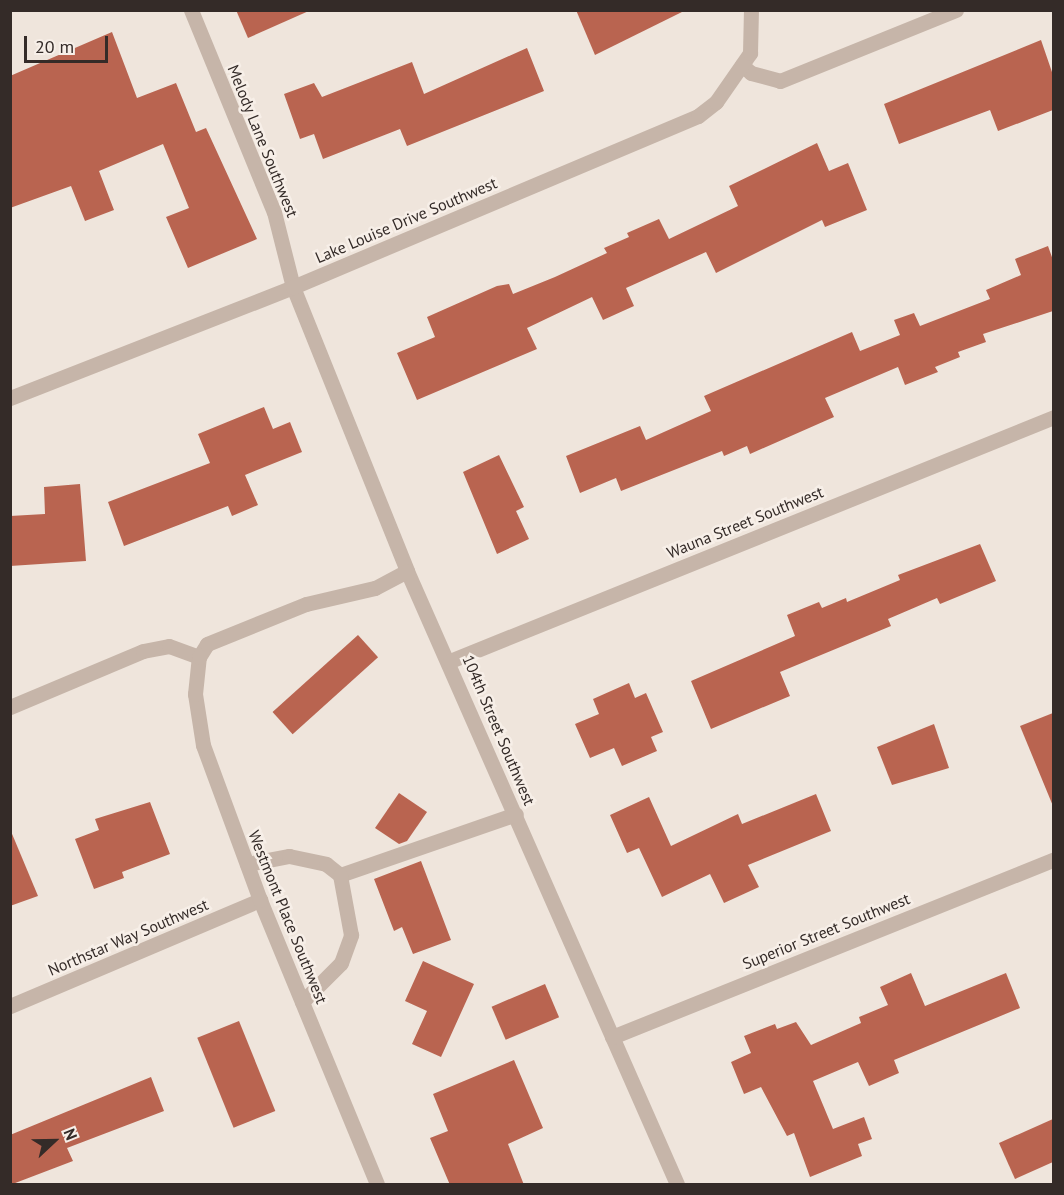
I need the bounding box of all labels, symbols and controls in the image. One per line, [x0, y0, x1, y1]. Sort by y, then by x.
scale bar [27, 24, 111, 62]
text: 20 m [35, 35, 74, 58]
street label: Melody Lane Southwest [224, 62, 302, 220]
street label: Lake Louise Drive Southwest [312, 173, 500, 267]
street label: Wauna Street Southwest [664, 482, 826, 562]
street label: 104th Street Southwest [459, 652, 539, 808]
street label: Westmont Place Southwest [244, 827, 332, 1007]
street label: Superior Street Southwest [740, 889, 912, 973]
street label: Northstar Way Southwest [45, 894, 211, 980]
north arrow [24, 1111, 84, 1171]
text: N [59, 1126, 82, 1143]

